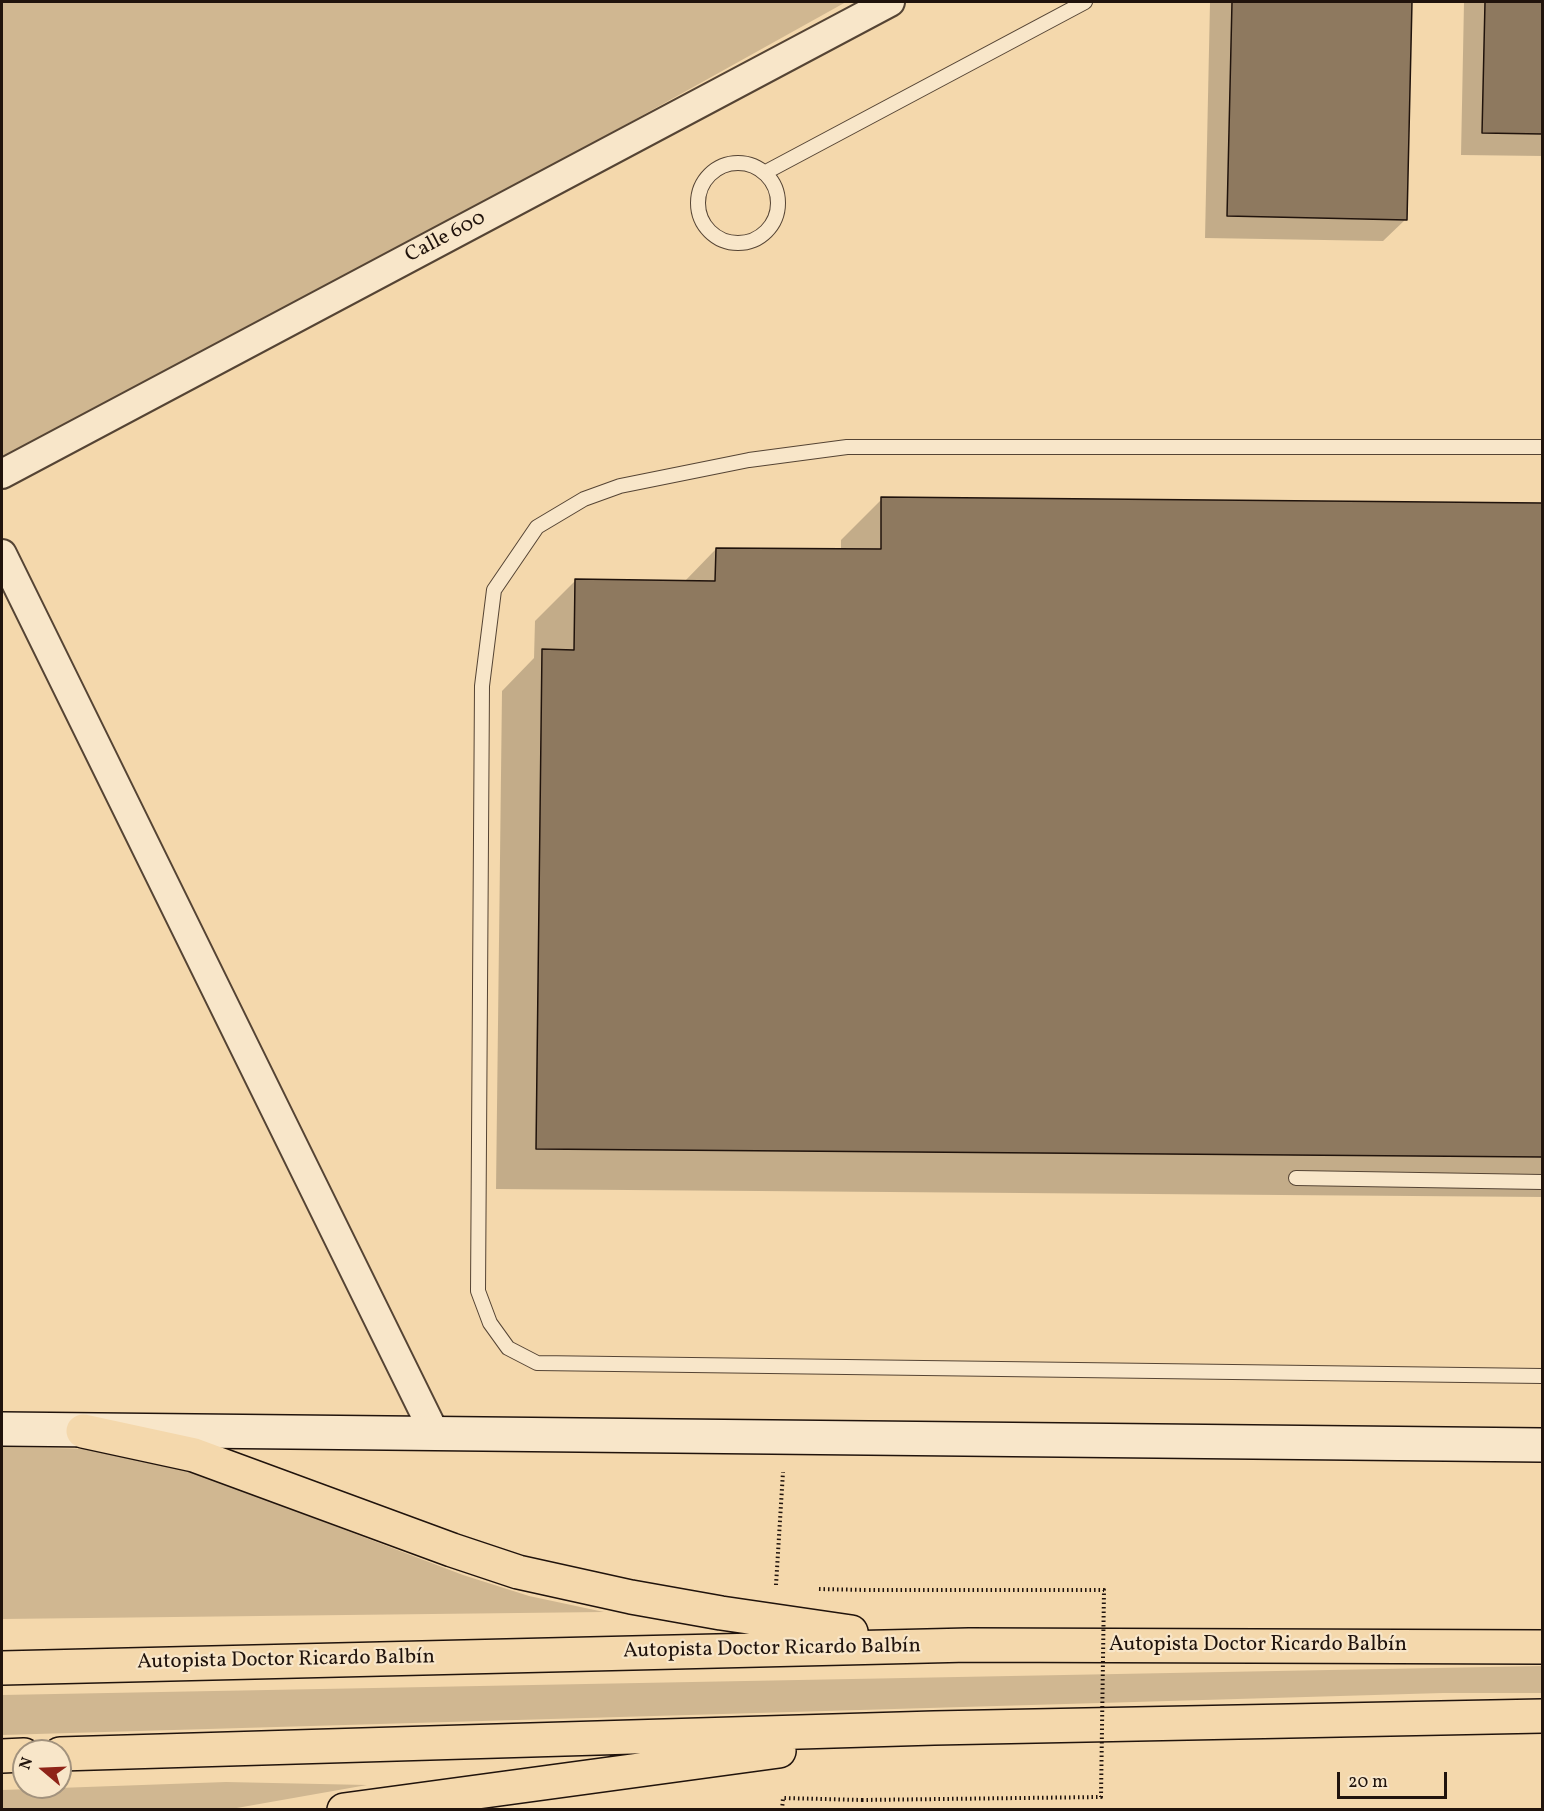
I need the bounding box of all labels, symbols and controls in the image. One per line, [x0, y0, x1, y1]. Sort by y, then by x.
street label: Calle 600 [402, 206, 490, 270]
street label: Autopista Doctor Ricardo Balbín [1109, 1633, 1407, 1659]
street label: Autopista Doctor Ricardo Balbín [623, 1635, 921, 1665]
street label: Autopista Doctor Ricardo Balbín [137, 1646, 435, 1676]
north arrow [12, 1739, 72, 1799]
text: N [15, 1755, 39, 1773]
scale bar [1340, 1760, 1450, 1798]
text: 20 m [1348, 1770, 1388, 1795]

